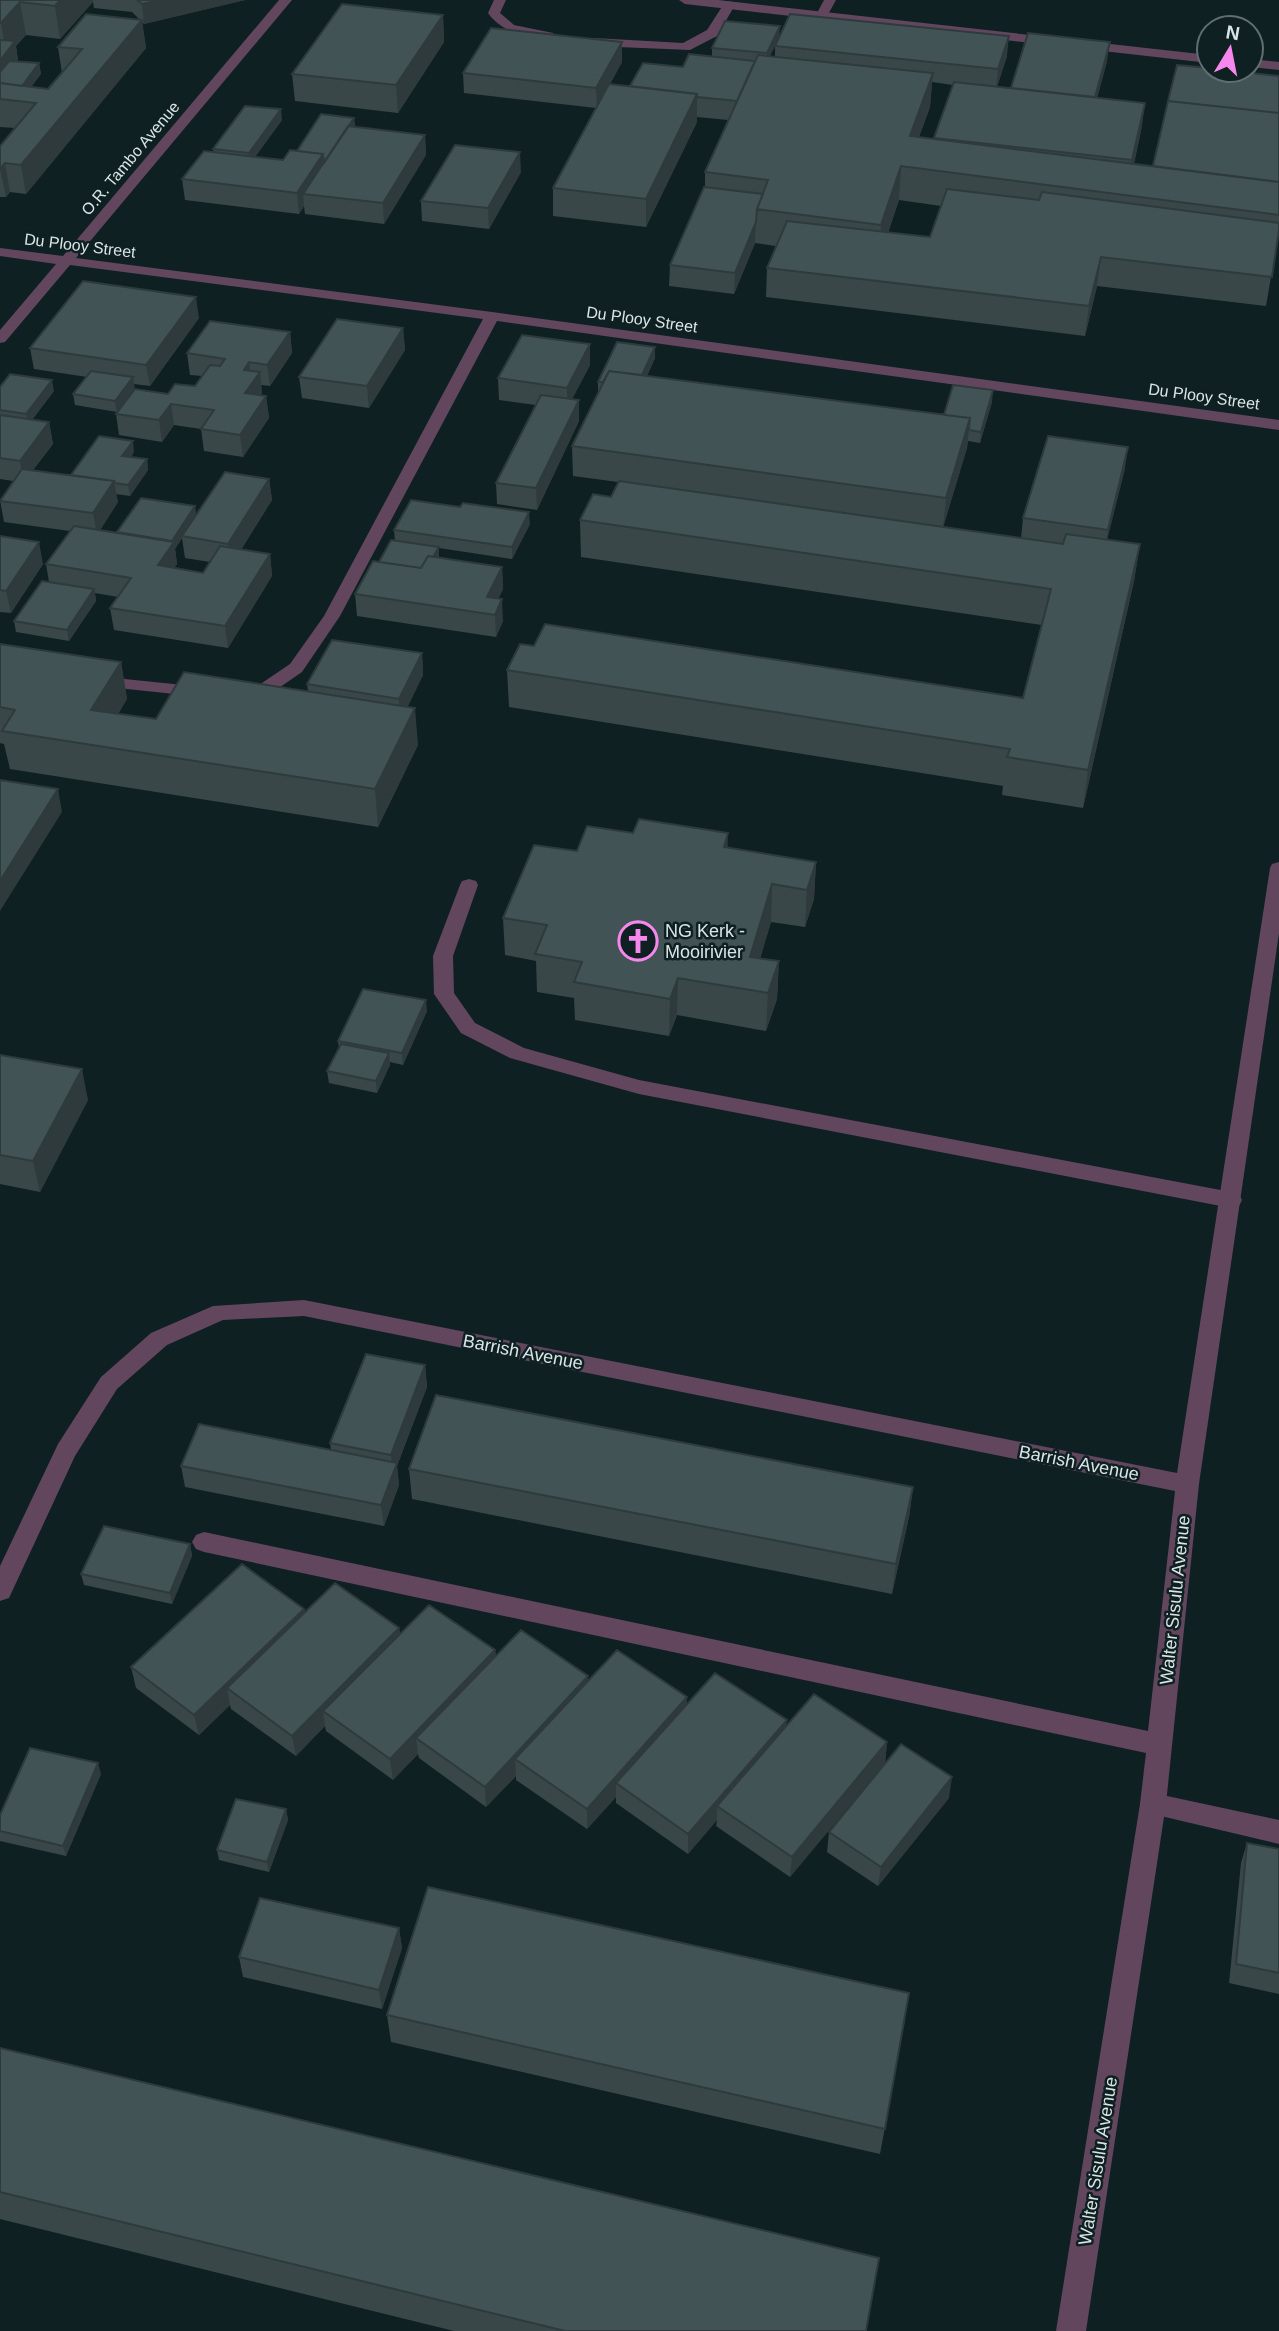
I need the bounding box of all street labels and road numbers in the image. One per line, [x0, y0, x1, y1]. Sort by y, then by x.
street label: O.R. Tambo Avenue [78, 98, 183, 218]
street label: Du Plooy Street [23, 230, 137, 261]
street label: Du Plooy Street [585, 303, 699, 336]
street label: Du Plooy Street [1147, 380, 1261, 413]
street label: Barrish Avenue [461, 1331, 585, 1373]
street label: Barrish Avenue [1017, 1442, 1141, 1484]
street label: Walter Sisulu Avenue [1156, 1514, 1194, 1686]
street label: Walter Sisulu Avenue [1075, 2075, 1121, 2247]

